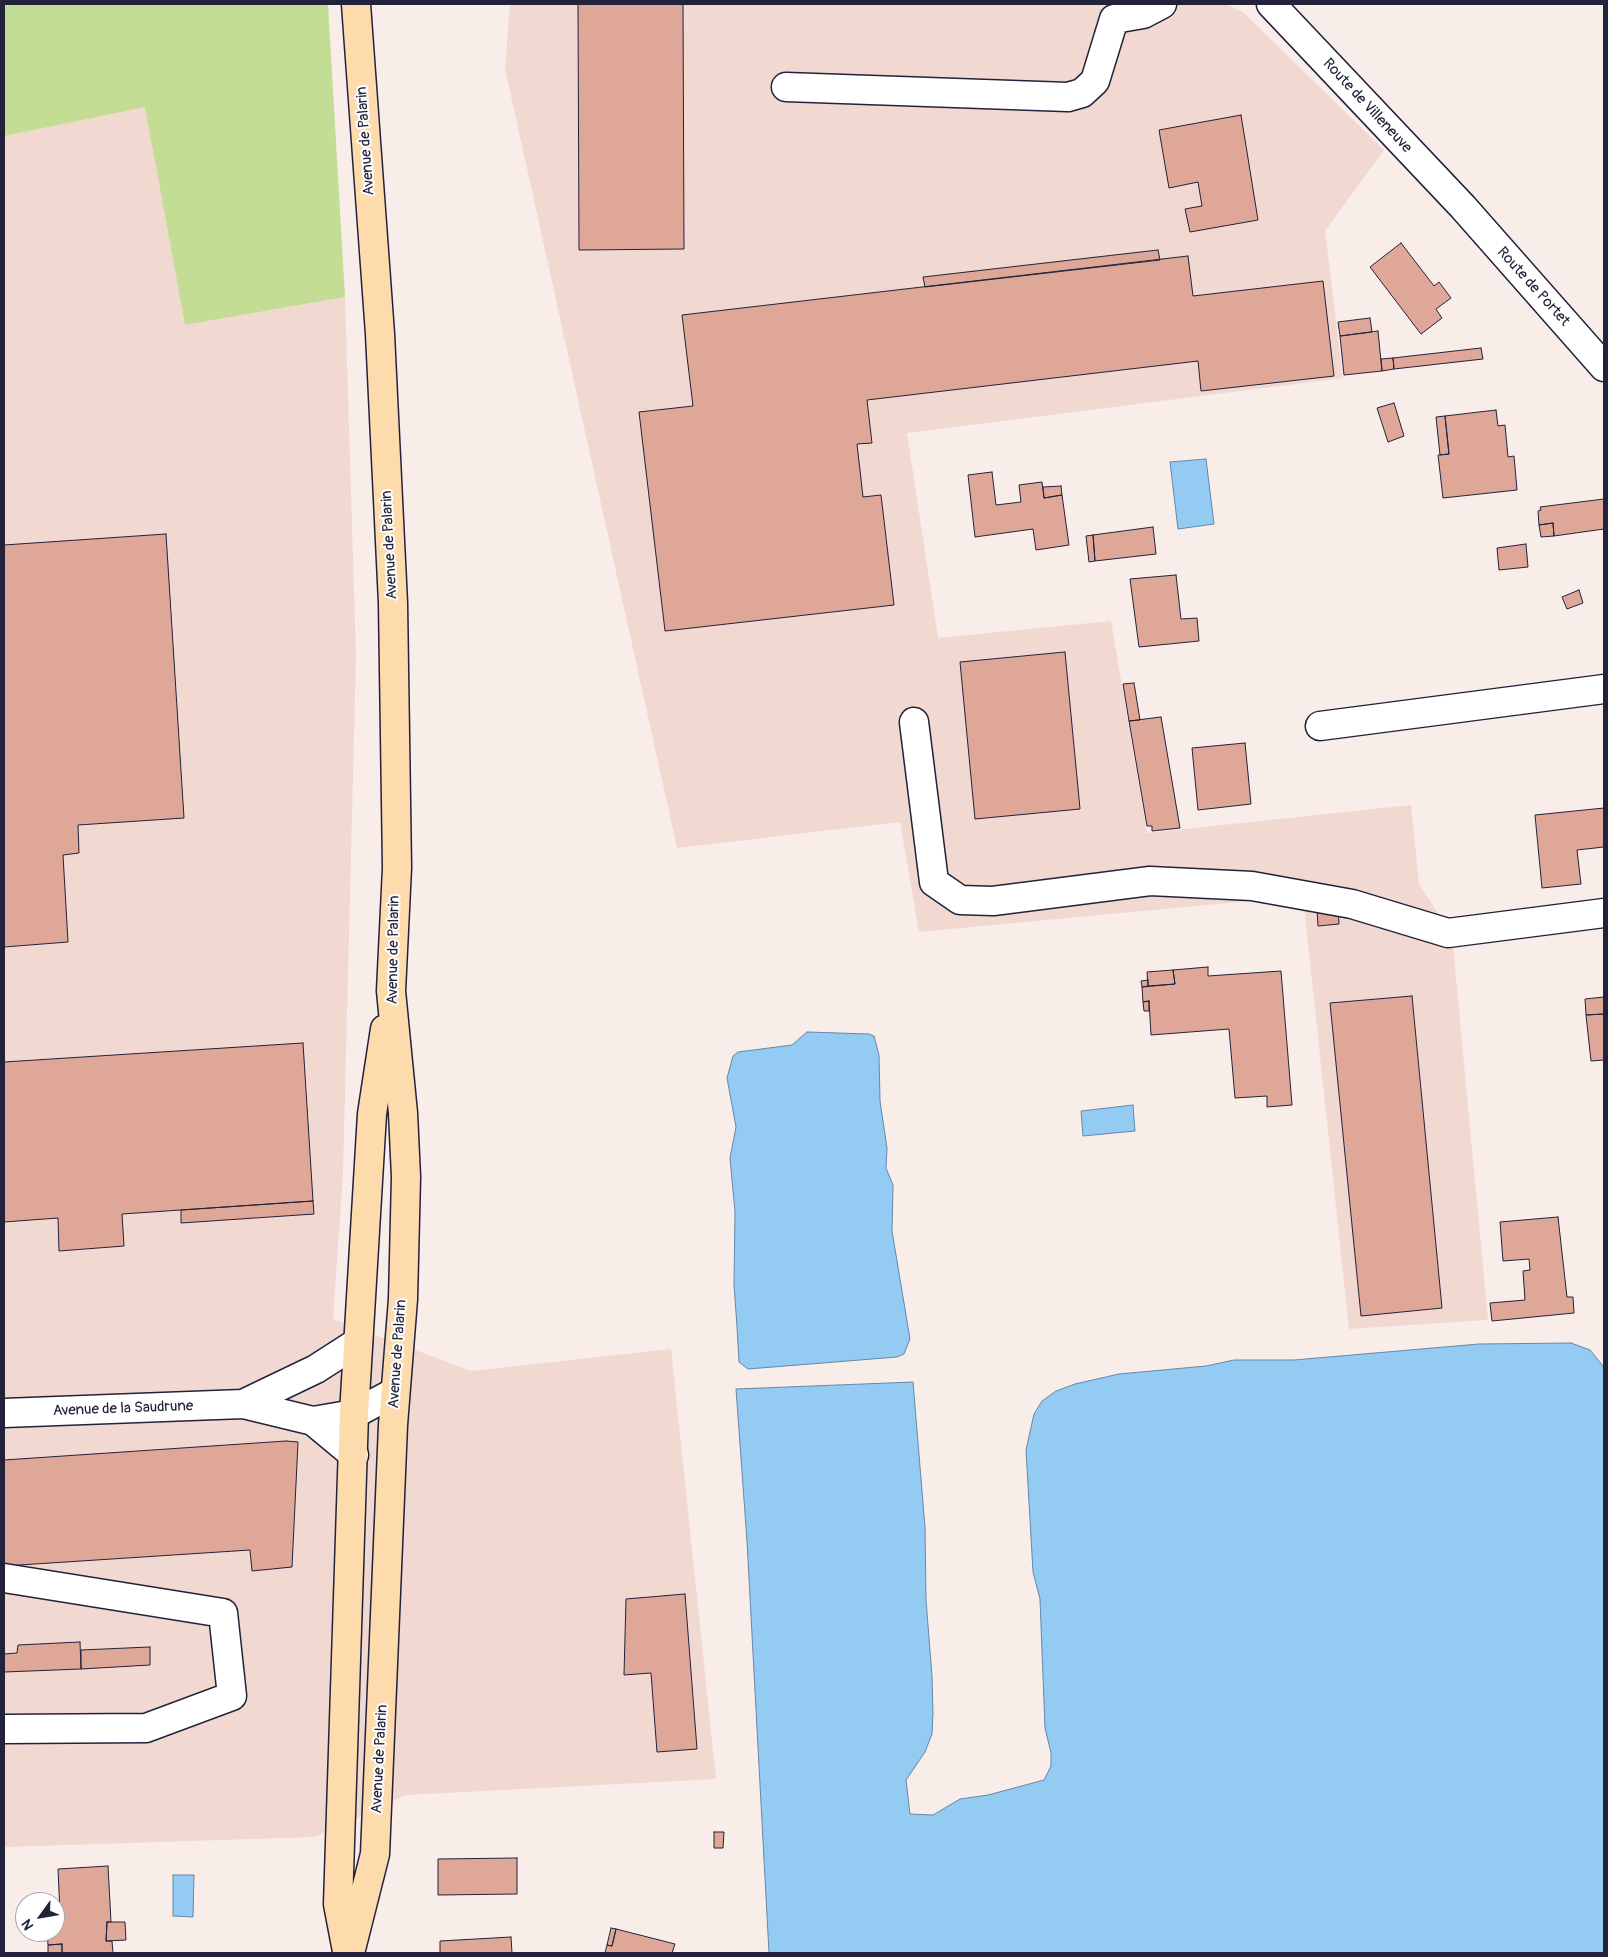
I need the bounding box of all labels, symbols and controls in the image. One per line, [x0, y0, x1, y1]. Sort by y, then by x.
street label: Route de Villeneuve [1319, 55, 1415, 157]
street label: Avenue de Palarin [353, 86, 379, 196]
street label: Route de Portet [1493, 244, 1573, 330]
street label: Avenue de Palarin [378, 490, 402, 600]
street label: Avenue de Palarin [384, 895, 404, 1005]
street label: Avenue de Palarin [385, 1299, 411, 1409]
street label: Avenue de la Saudrune [53, 1398, 193, 1420]
street label: Avenue de Palarin [368, 1704, 392, 1814]
north arrow [15, 1892, 65, 1942]
text: N [18, 1916, 37, 1933]

